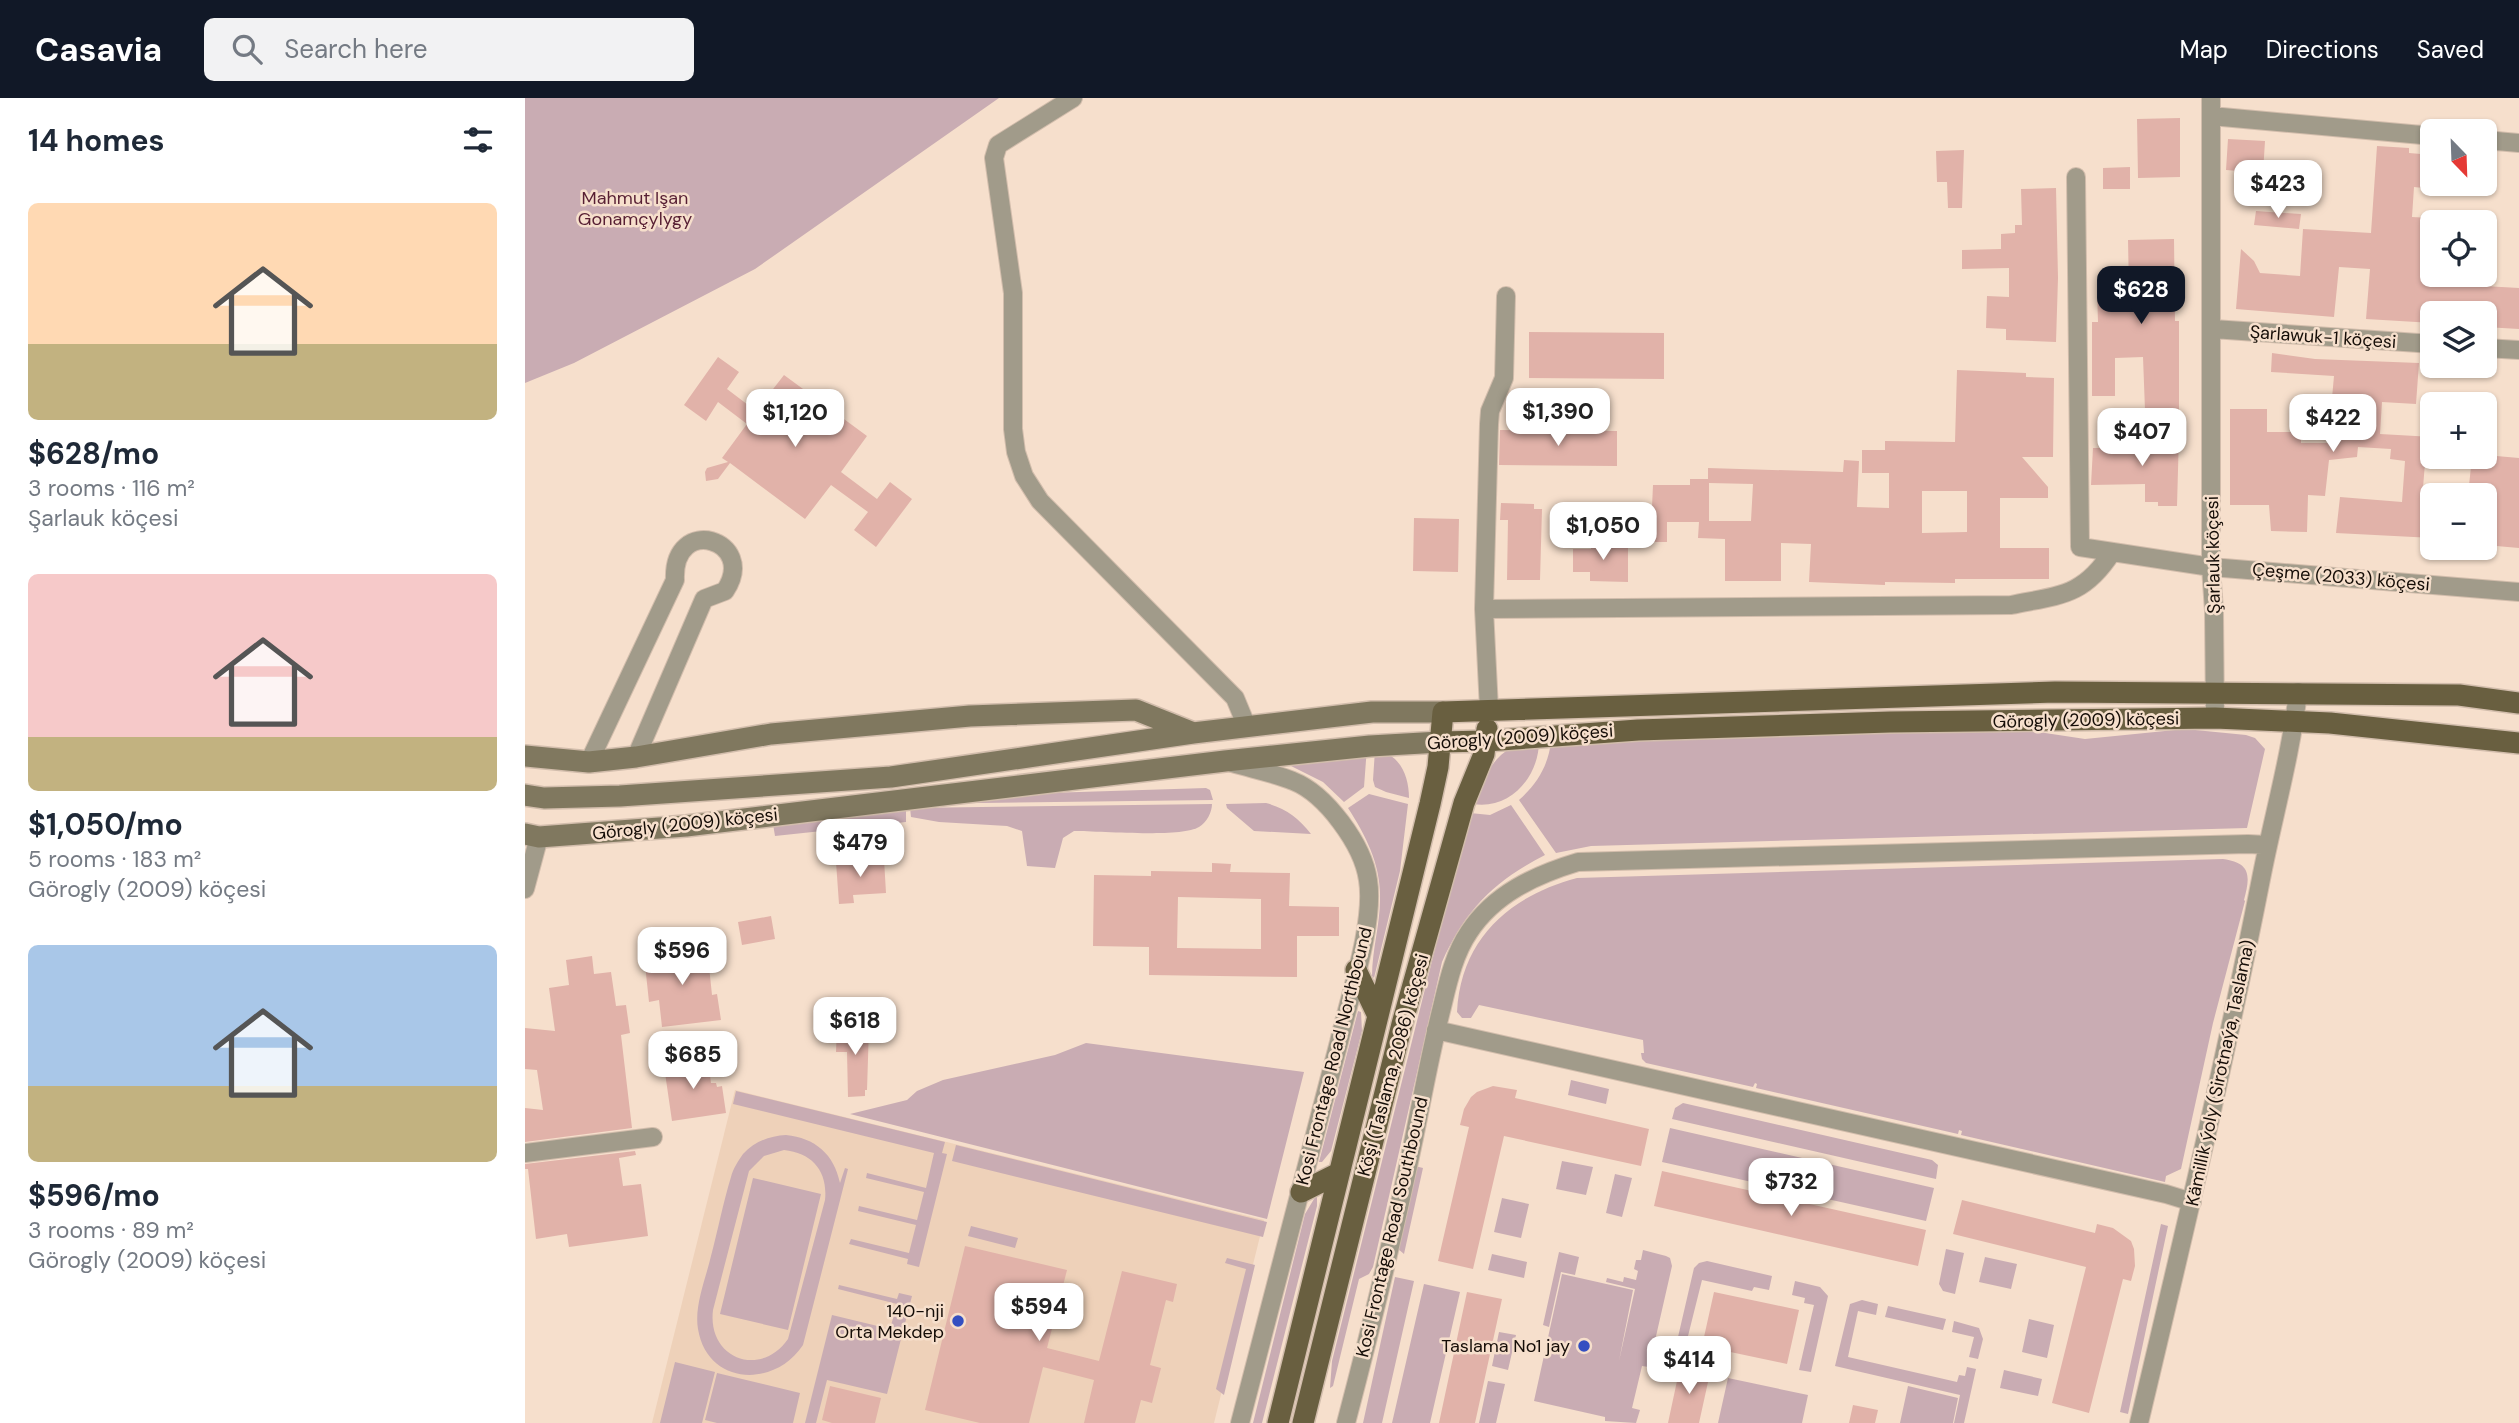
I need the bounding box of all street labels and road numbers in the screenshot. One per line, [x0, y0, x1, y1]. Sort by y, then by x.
street label: Şarlawuk-1 köçesi [2249, 320, 2397, 354]
street label: Şarlauk köçesi [2200, 496, 2226, 614]
street label: Çeşme (2033) köçesi [2251, 557, 2431, 597]
street label: Görogly (2009) köçesi [1993, 706, 2179, 734]
street label: Görogly (2009) köçesi [1426, 719, 1614, 755]
street label: Görogly (2009) köçesi [591, 802, 779, 846]
street label: Kosi Frontage Road Northbound [1290, 925, 1378, 1187]
street label: Kämillik ýoly (Sirotnaýa, Taslama) [2180, 938, 2260, 1208]
street label: Köşi (Taslama, 2086) köçesi [1352, 951, 1434, 1179]
street label: Kosi Frontage Road Southbound [1350, 1094, 1434, 1360]

